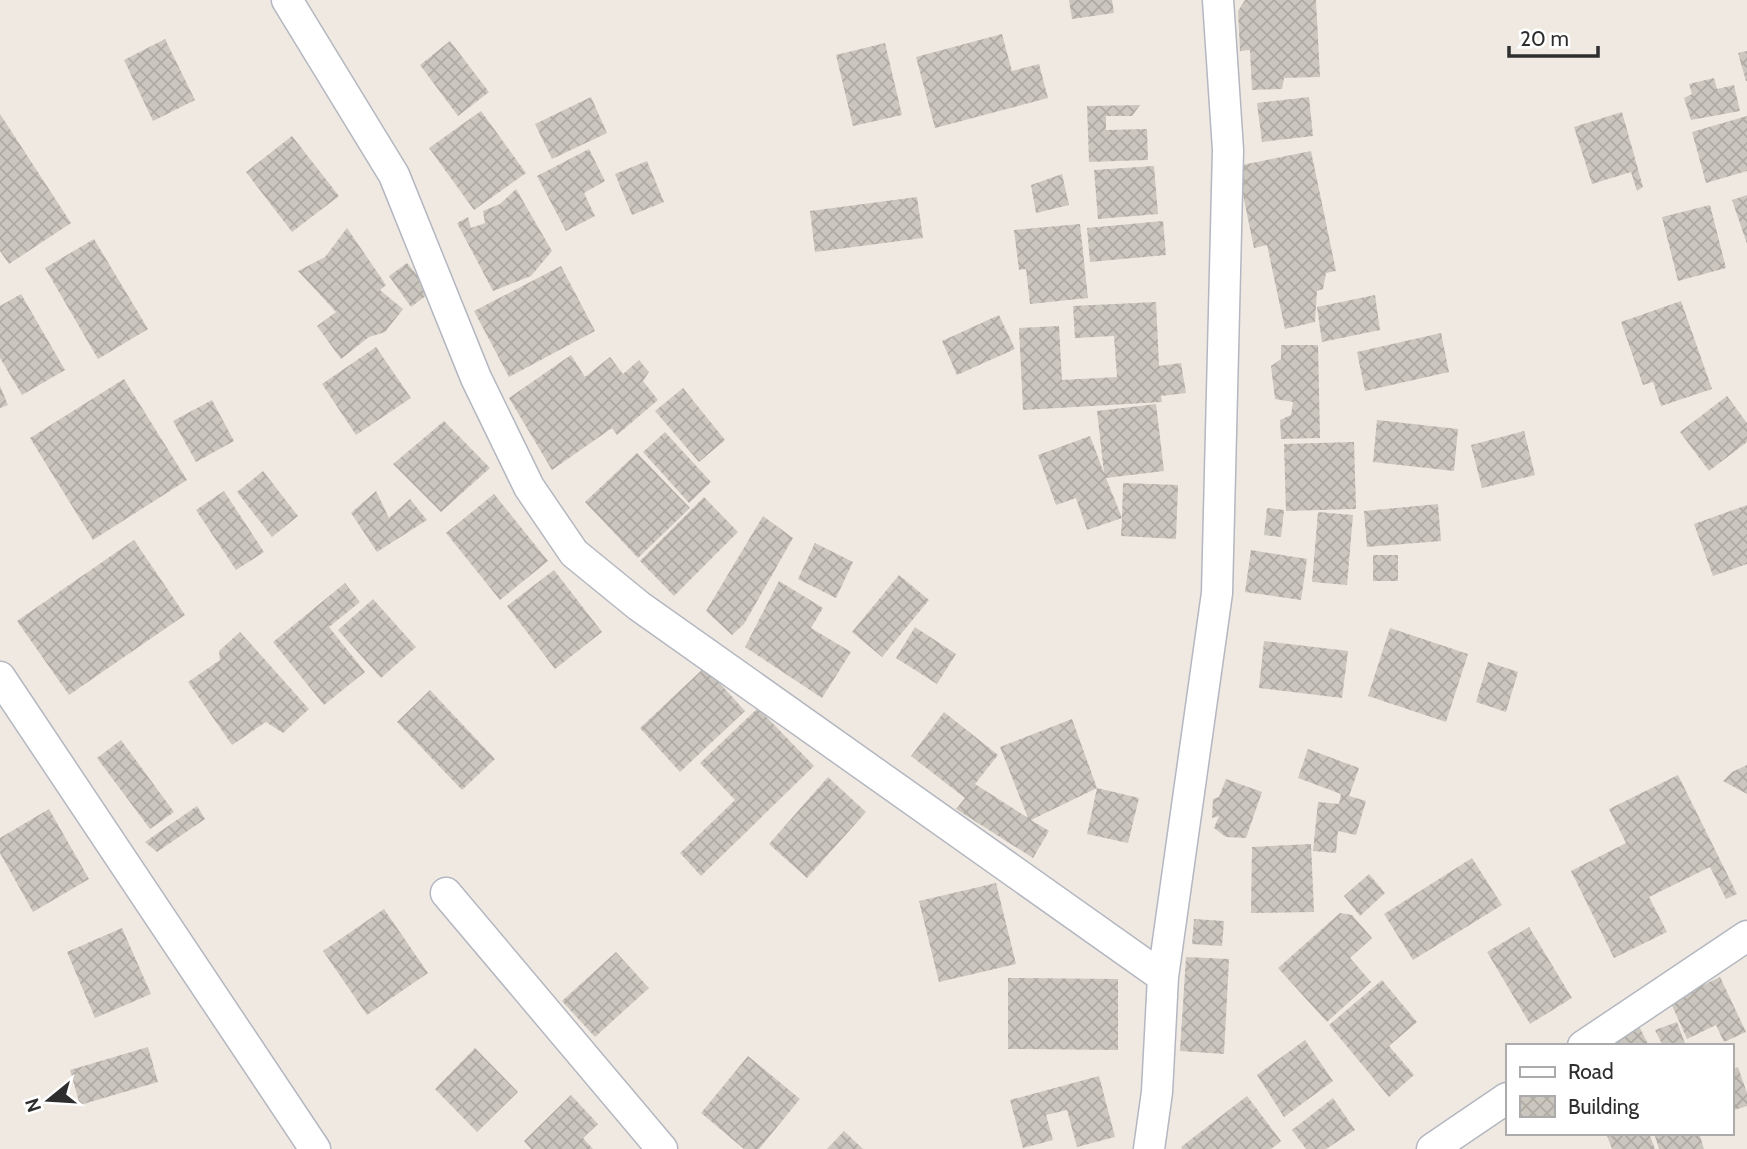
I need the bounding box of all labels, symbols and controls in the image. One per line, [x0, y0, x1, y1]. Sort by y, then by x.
scale bar [1509, 14, 1598, 58]
text: 20 m [1520, 26, 1569, 51]
legend [1506, 1044, 1733, 1135]
text: Road [1568, 1059, 1614, 1084]
north arrow [14, 1065, 84, 1135]
text: Building [1568, 1094, 1640, 1119]
text: N [20, 1095, 46, 1115]

